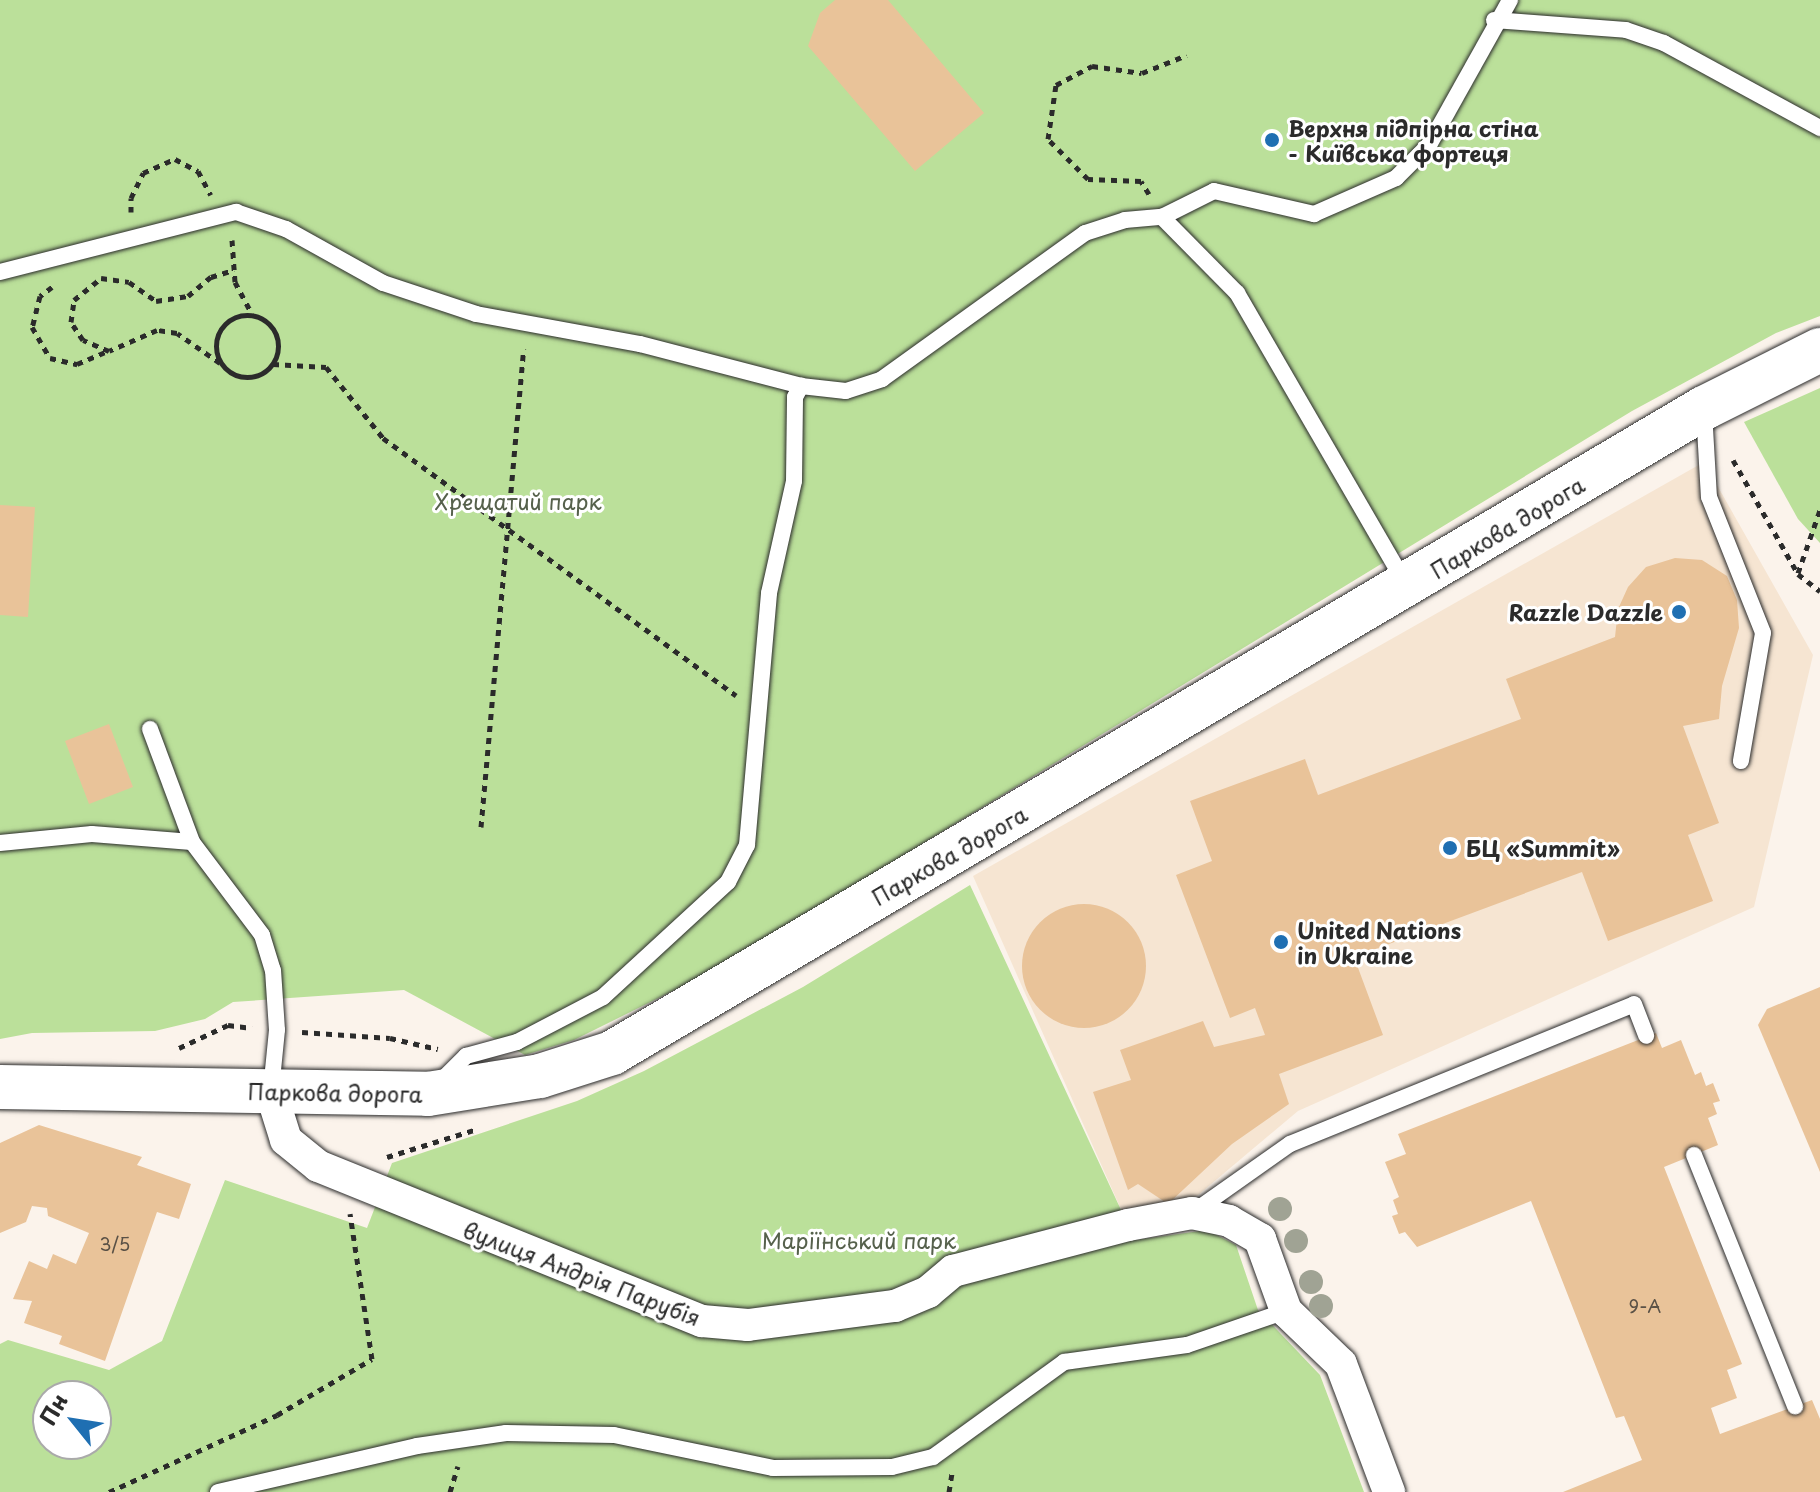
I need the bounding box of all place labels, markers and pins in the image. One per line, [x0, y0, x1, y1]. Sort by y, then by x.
place label: Верхня підпірна стіна - Київська фортеця [1288, 114, 1540, 166]
marker: Верхня підпірна стіна - Київська фортеця [1263, 131, 1281, 149]
place label: Razzle Dazzle [1506, 599, 1663, 625]
marker: Razzle Dazzle [1670, 603, 1688, 621]
place label: БЦ «Summit» [1466, 835, 1620, 861]
marker: БЦ «Summit» [1441, 839, 1459, 857]
place label: United Nations in Ukraine [1297, 916, 1463, 968]
marker: United Nations in Ukraine [1272, 933, 1290, 951]

